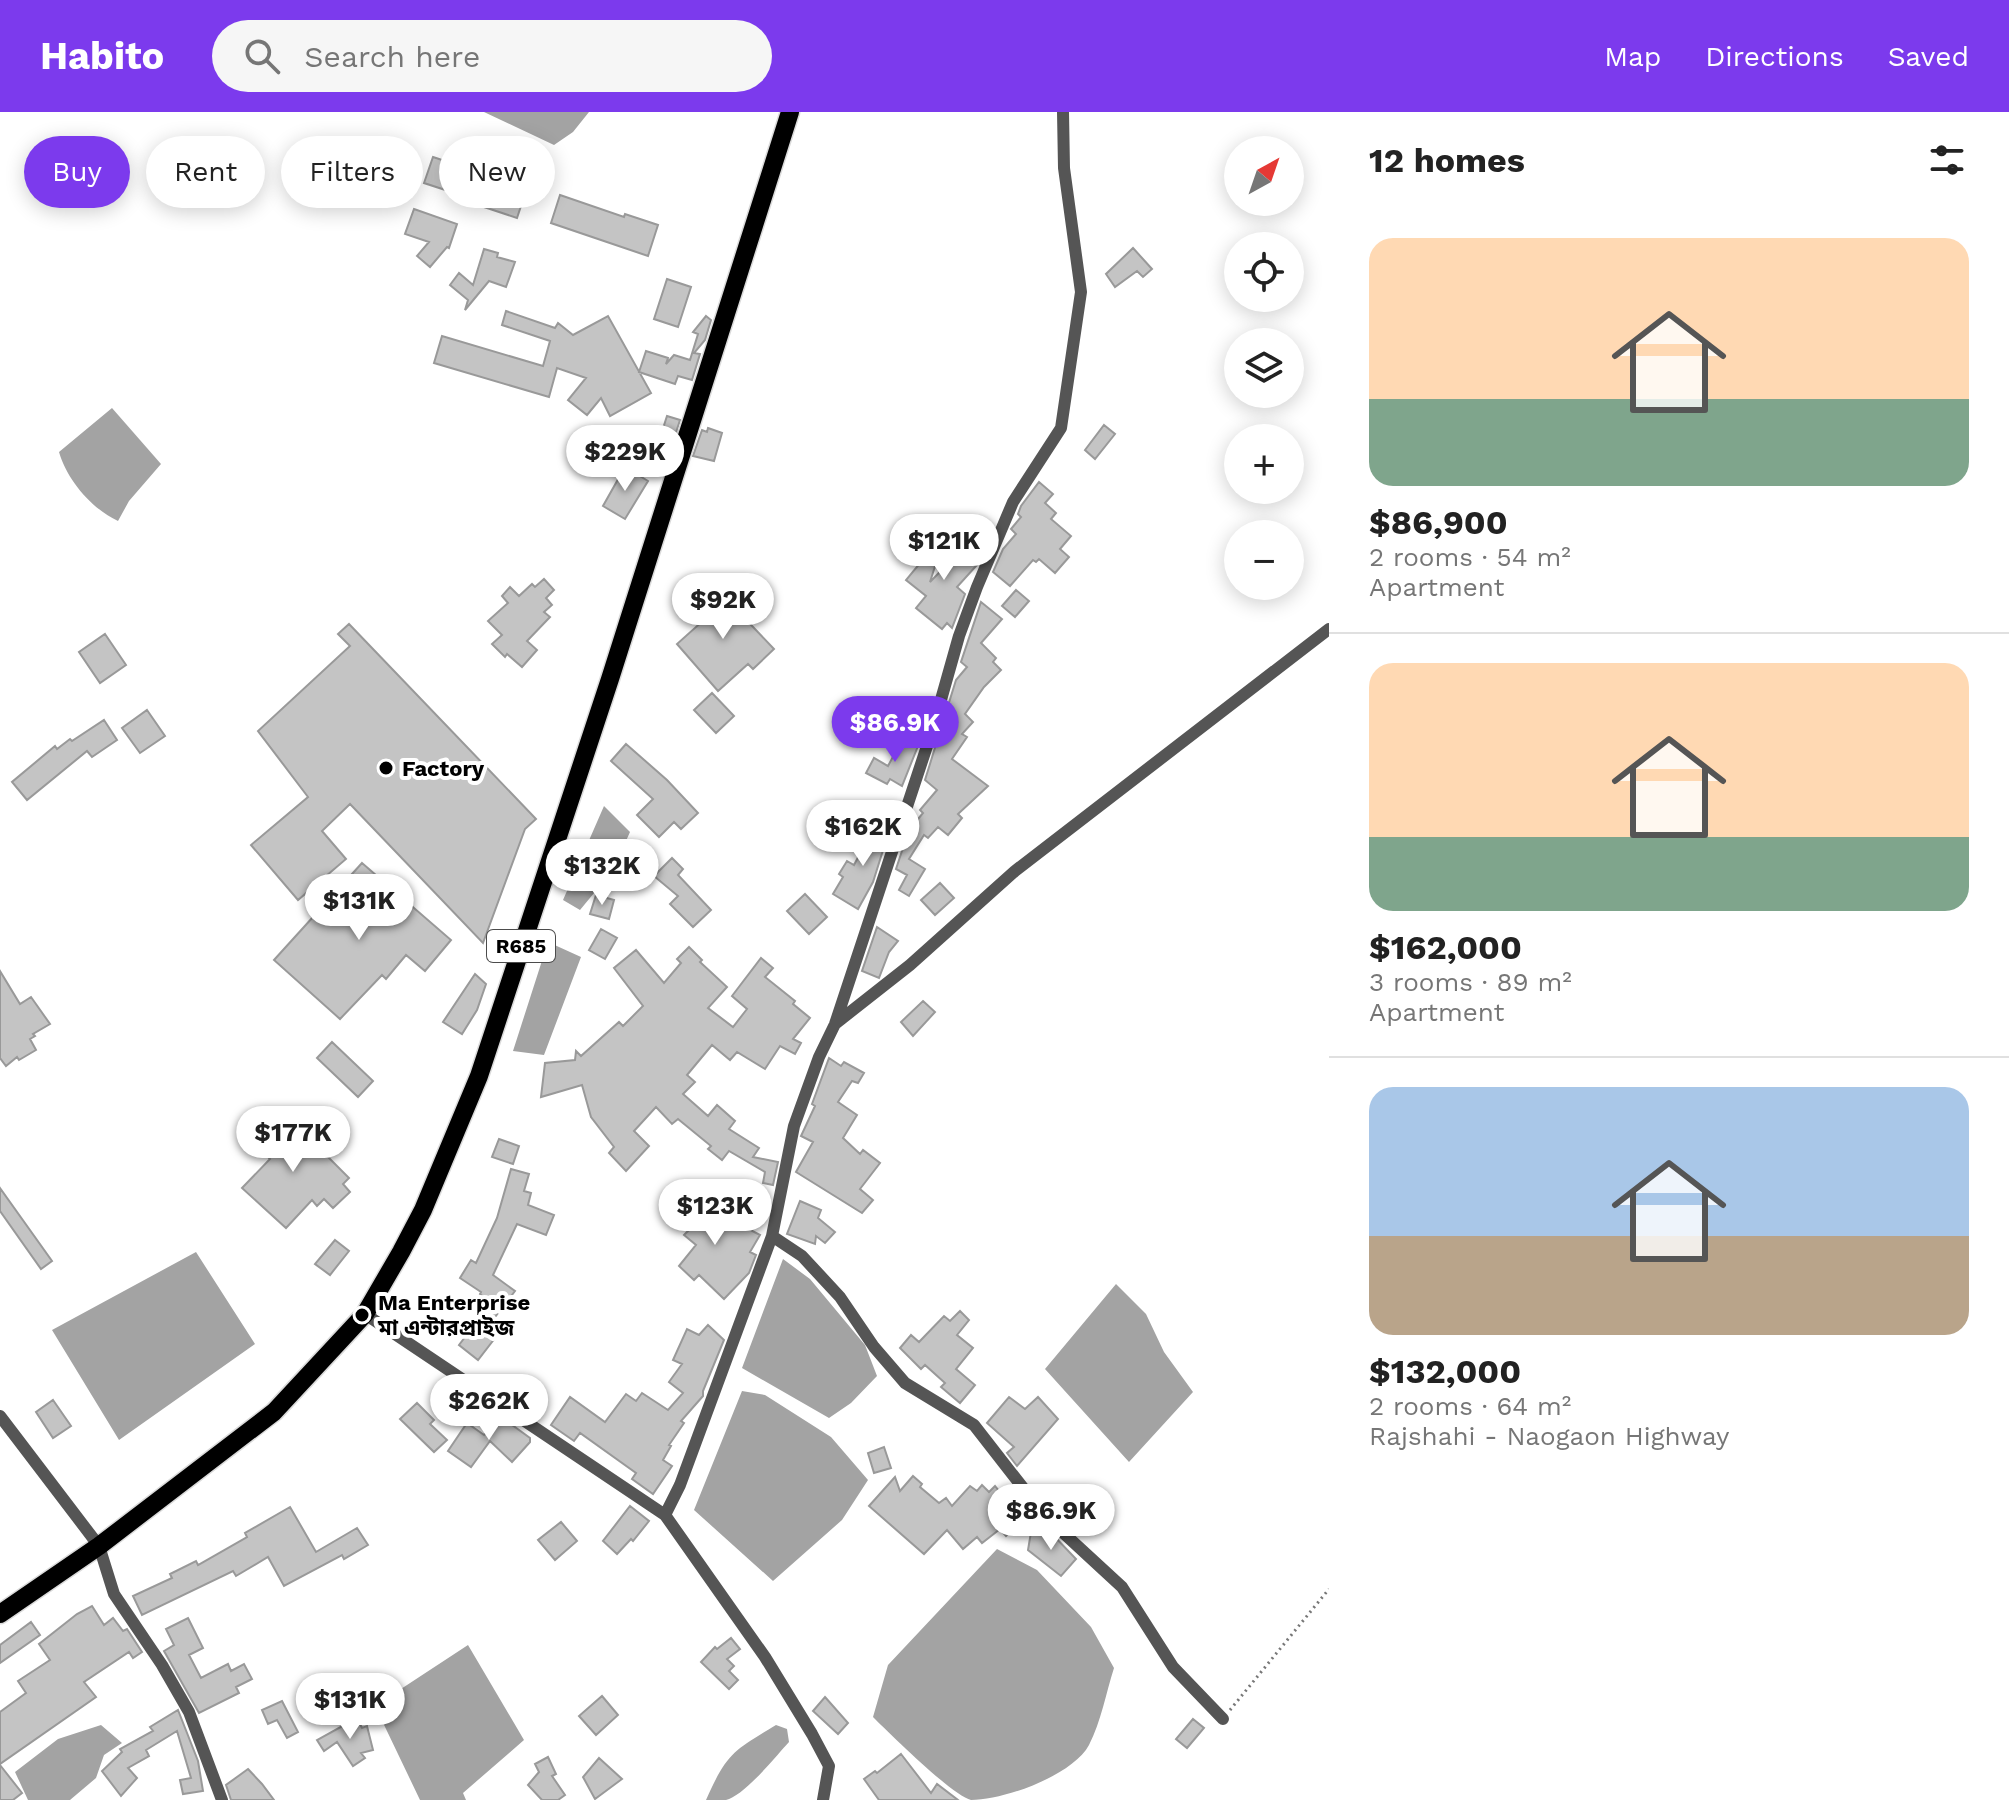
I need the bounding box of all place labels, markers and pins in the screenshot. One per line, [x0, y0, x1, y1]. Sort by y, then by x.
pin: $229K [569, 425, 681, 493]
pin: $121K [888, 514, 1000, 582]
pin: $92K [676, 573, 770, 641]
pin: $86.9K [830, 696, 960, 764]
place label: Factory [402, 756, 485, 781]
marker: Factory [377, 759, 395, 777]
pin: $162K [807, 800, 919, 868]
pin: $132K [546, 839, 658, 907]
pin: $131K [303, 874, 415, 942]
pin: $177K [237, 1106, 349, 1174]
pin: $123K [659, 1179, 771, 1247]
place label: Ma Enterprise মা এন্টারপ্রাইজ [377, 1290, 530, 1340]
marker: Ma Enterprise মা এন্টারপ্রাইজ [353, 1306, 371, 1324]
pin: $262K [433, 1374, 545, 1442]
pin: $86.9K [986, 1484, 1116, 1552]
pin: $131K [294, 1673, 406, 1741]

